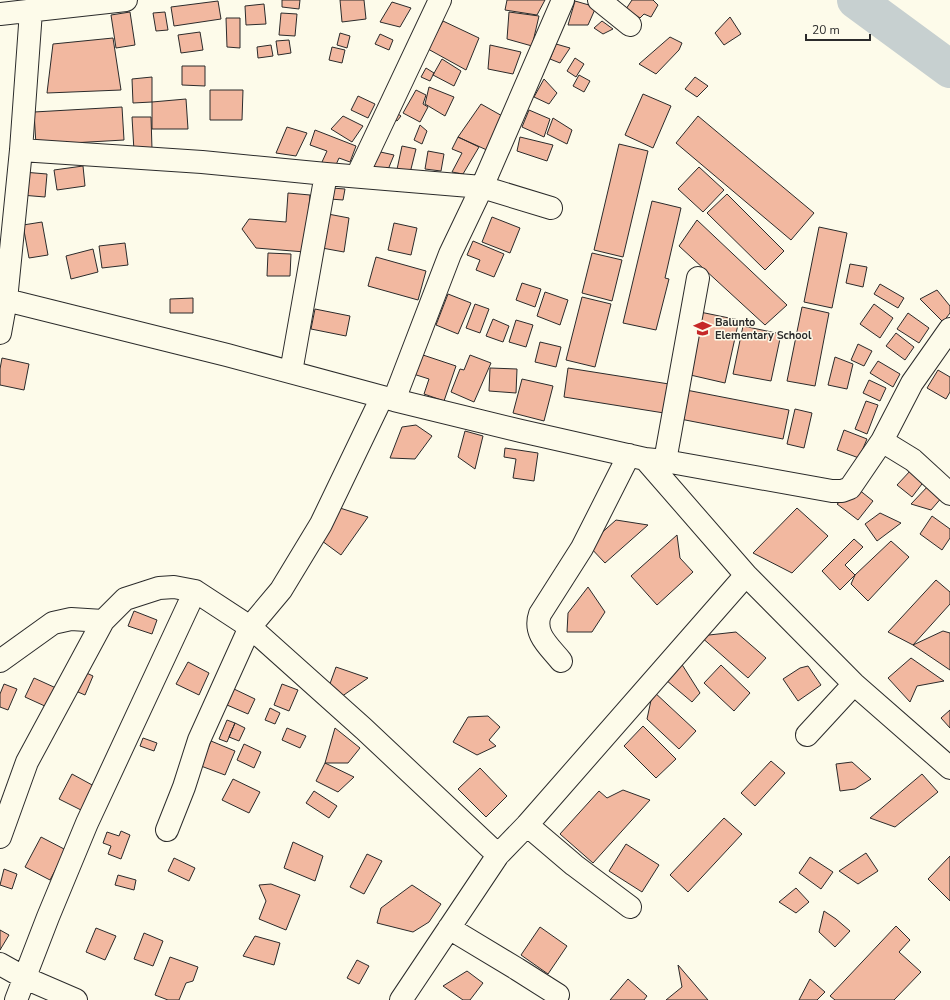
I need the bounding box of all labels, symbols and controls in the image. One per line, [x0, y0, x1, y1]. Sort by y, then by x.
scale bar [806, 16, 870, 42]
text: 20 m [812, 22, 840, 38]
place label: Balunto Elementary School [715, 315, 812, 343]
school or university icon: Balunto Elementary School [692, 318, 712, 338]

